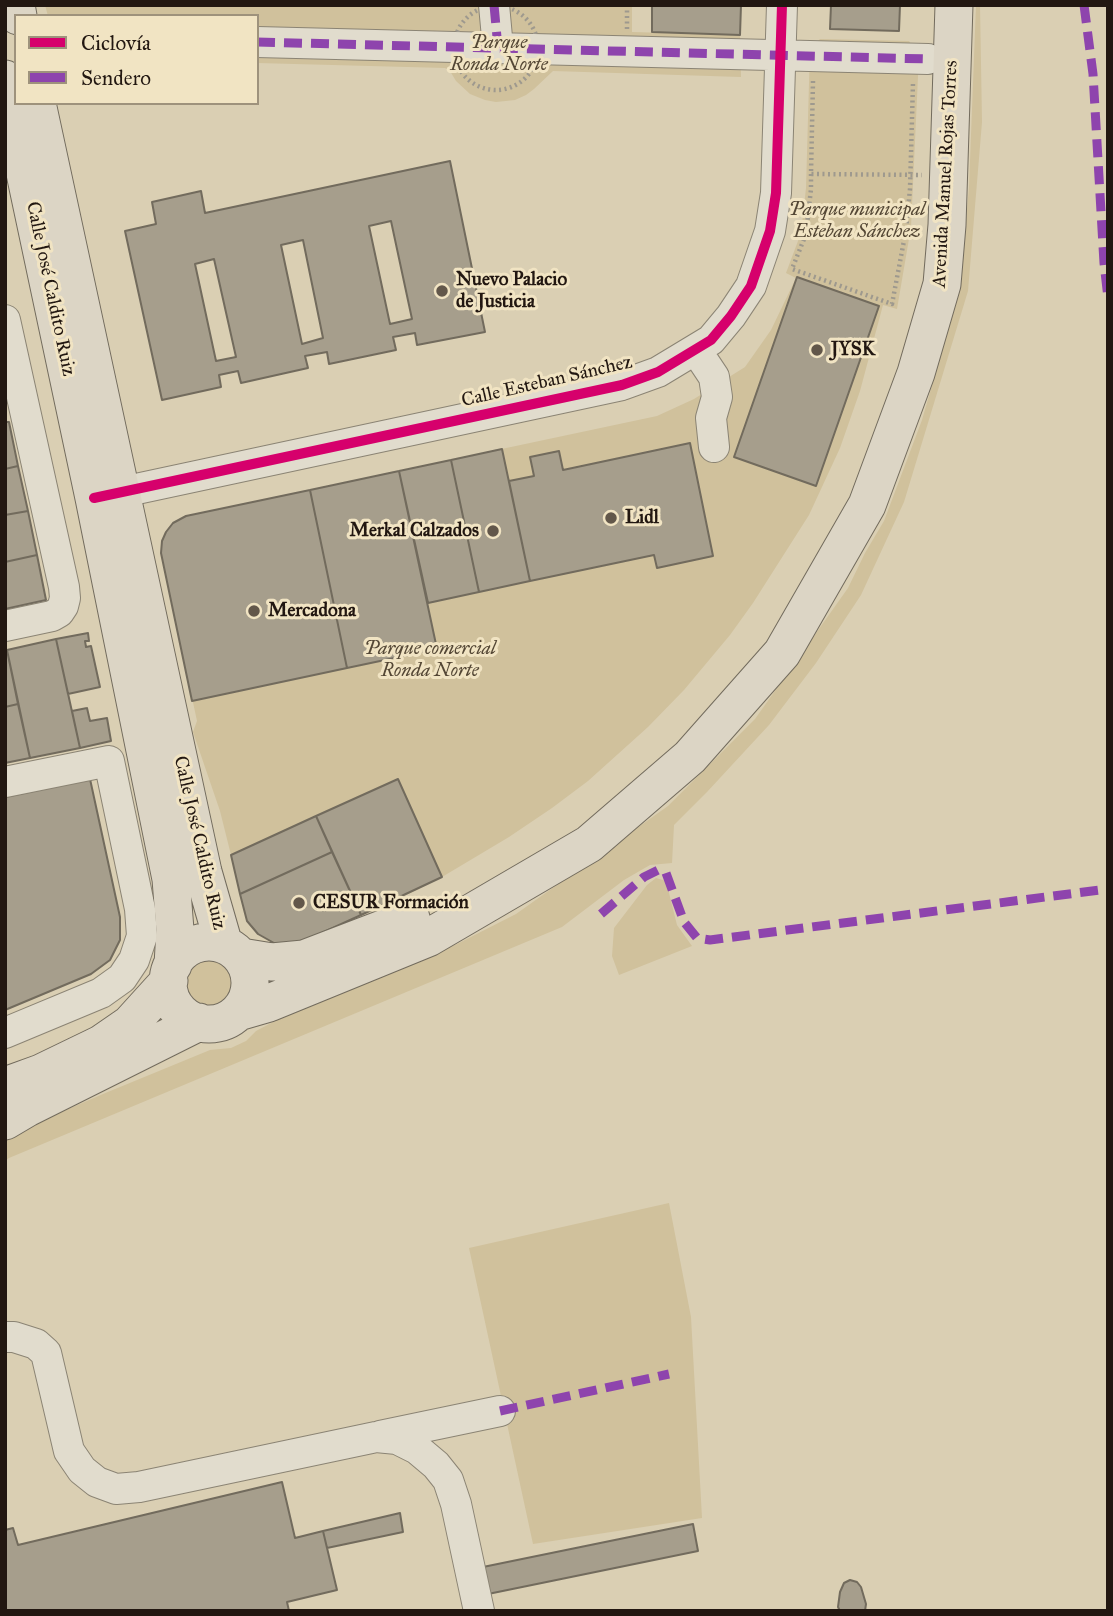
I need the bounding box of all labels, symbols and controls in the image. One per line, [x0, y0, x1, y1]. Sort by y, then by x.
legend [14, 14, 259, 105]
text: Ciclovía [81, 30, 151, 56]
park label: Parque Ronda Norte [450, 32, 548, 76]
street label: Avenida Manuel Rojas Torres [929, 60, 963, 288]
text: Sendero [81, 65, 151, 91]
park label: Parque municipal Esteban Sánchez [789, 199, 925, 243]
street label: Calle José Caldito Ruiz [20, 200, 80, 378]
place label: Nuevo Palacio de Justicia [456, 269, 567, 313]
marker: Nuevo Palacio de Justicia [434, 283, 450, 299]
place label: JYSK [831, 339, 875, 361]
marker: JYSK [809, 342, 825, 358]
street label: Calle Esteban Sánchez [459, 351, 635, 413]
place label: Lidl [625, 507, 659, 529]
marker: Lidl [603, 510, 619, 526]
place label: Merkal Calzados [350, 520, 479, 542]
marker: Merkal Calzados [485, 523, 501, 539]
place label: Mercadona [268, 600, 356, 622]
marker: Mercadona [246, 603, 262, 619]
park label: Parque comercial Ronda Norte [364, 638, 496, 682]
street label: Calle José Caldito Ruiz [168, 754, 230, 932]
place label: CESUR Formación [313, 892, 469, 914]
marker: CESUR Formación [291, 895, 307, 911]

